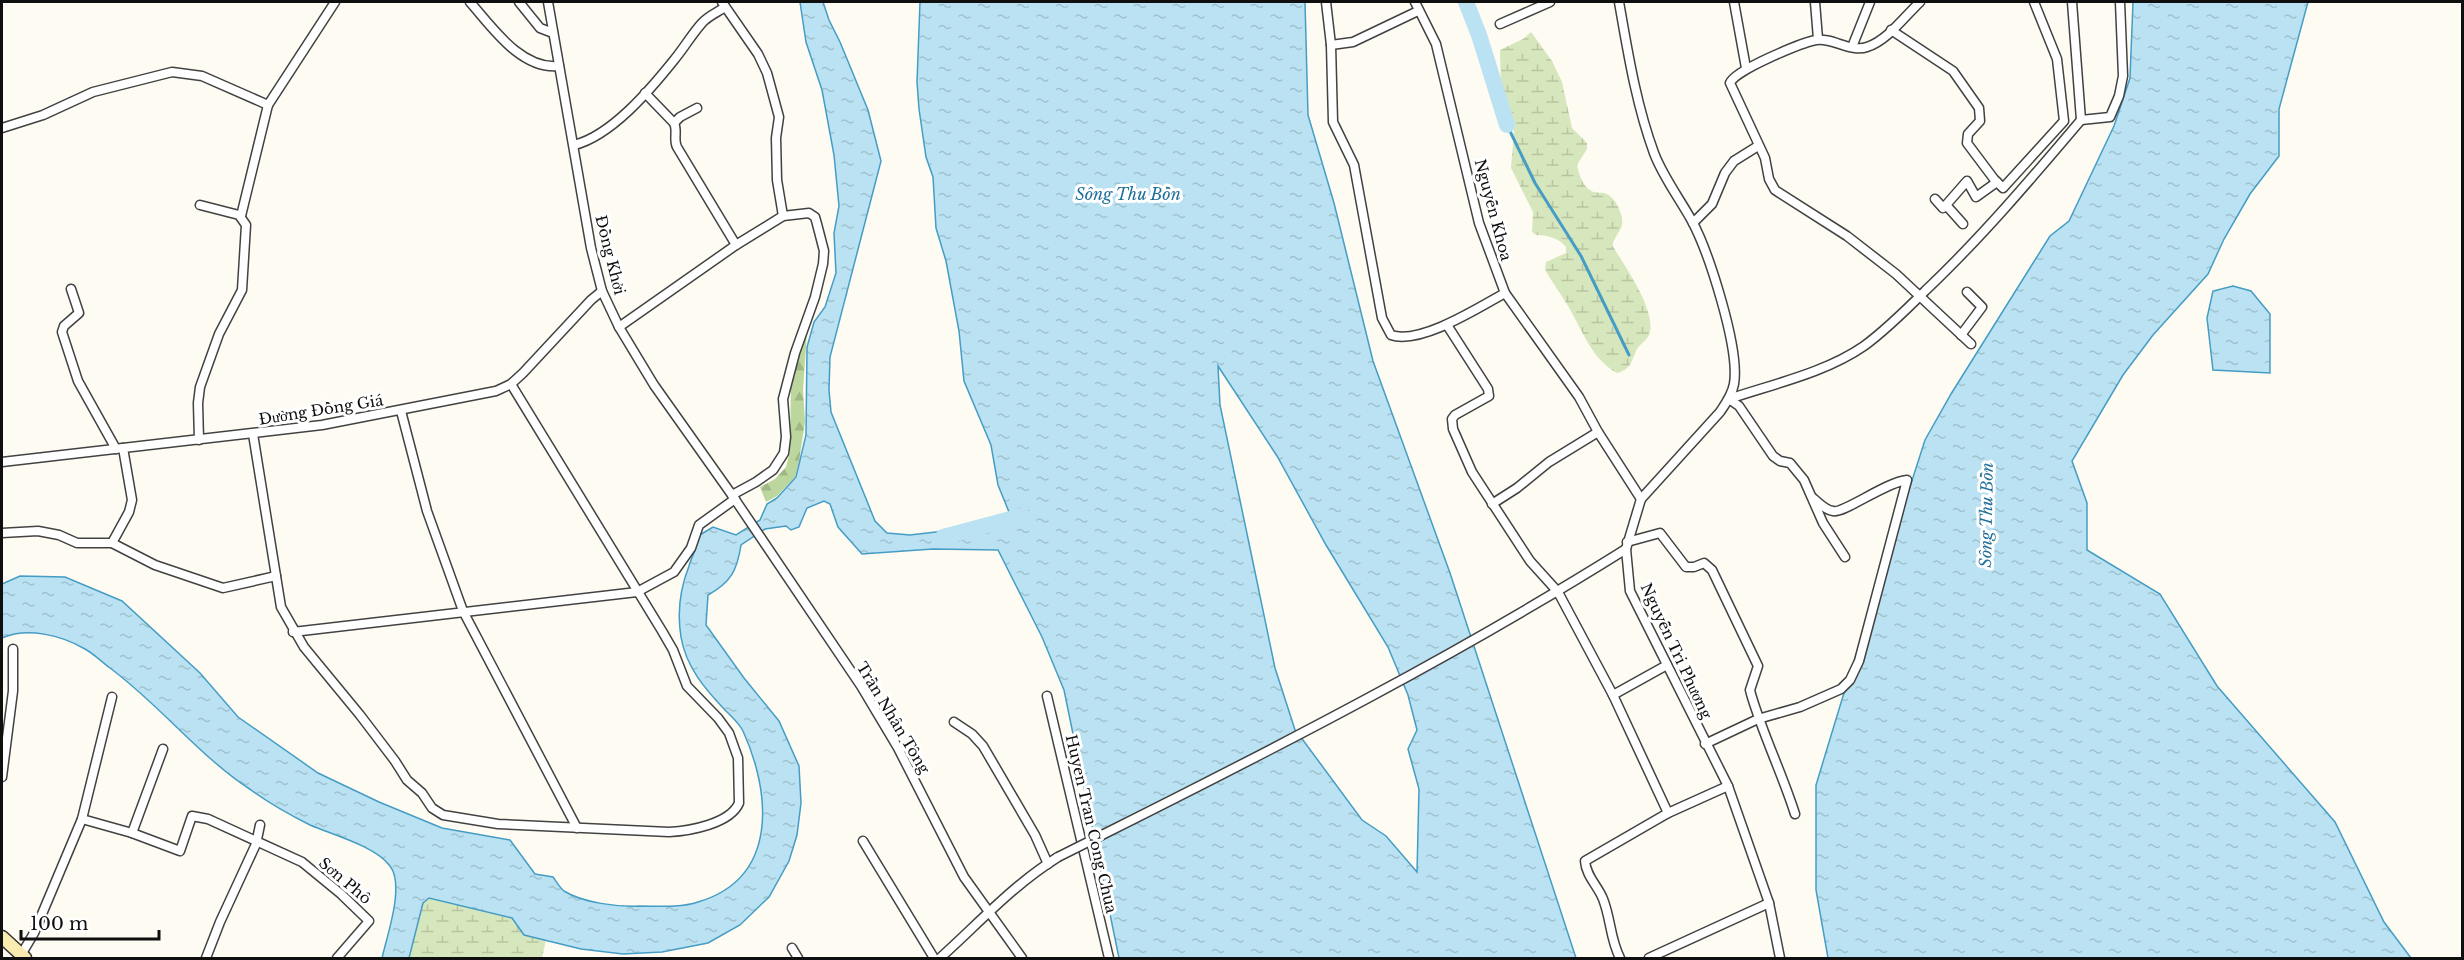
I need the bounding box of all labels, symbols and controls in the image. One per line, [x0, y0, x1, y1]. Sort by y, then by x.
street label: Nguyễn Khoa [1471, 157, 1516, 264]
water label: Sông Thu Bồn [1075, 184, 1181, 204]
street label: Đồng Khởi [591, 213, 630, 297]
street label: Đường Đồng Giá [257, 390, 385, 429]
water label: Sông Thu Bồn [1975, 462, 1997, 568]
street label: Nguyễn Tri Phương [1637, 580, 1717, 723]
street label: Trần Nhân Tông [853, 658, 935, 778]
street label: Huyen Tran Cong Chua [1062, 733, 1121, 916]
street label: Sơn Phô [315, 853, 376, 908]
scale bar [21, 903, 159, 941]
text: 100 m [30, 913, 88, 935]

